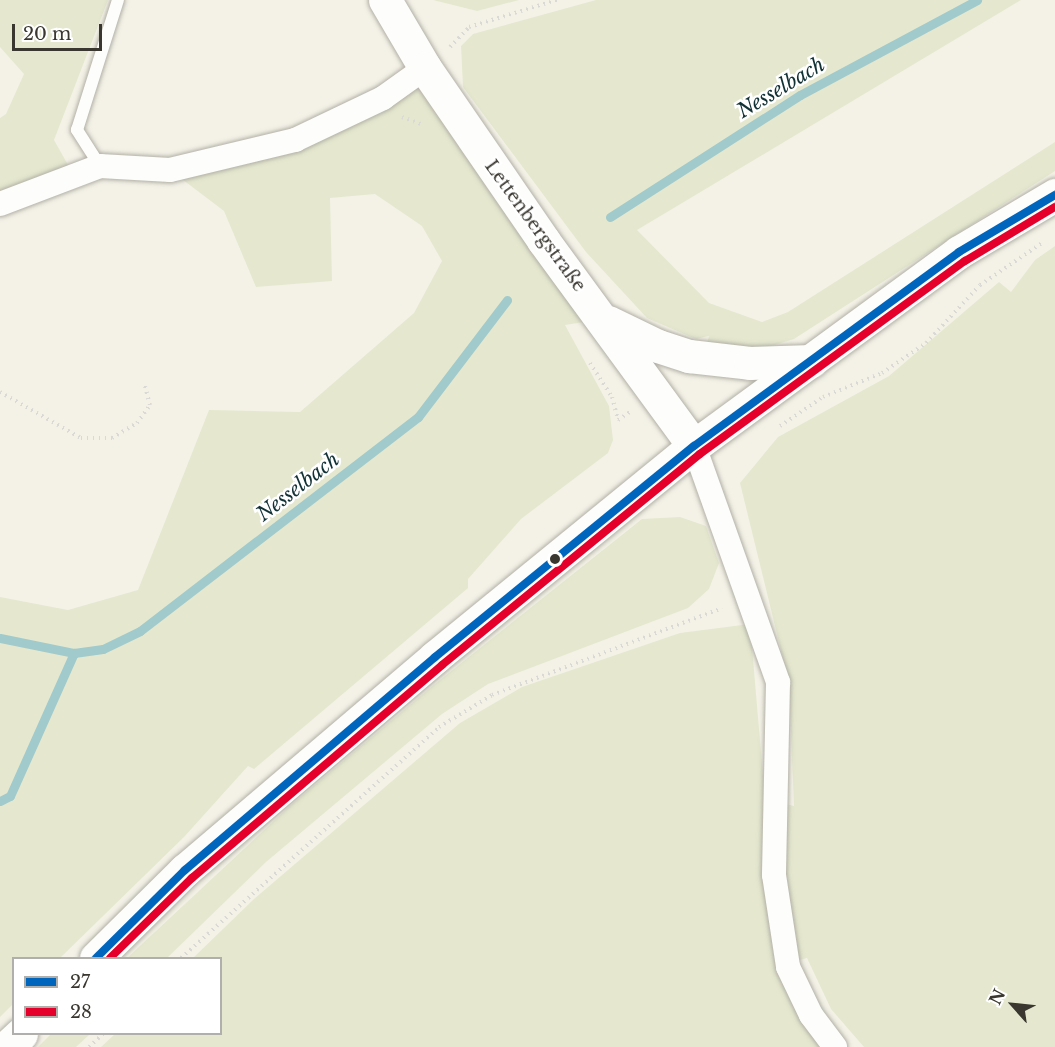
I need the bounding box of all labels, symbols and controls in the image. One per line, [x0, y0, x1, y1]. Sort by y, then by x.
scale bar [15, 12, 105, 50]
text: 20 m [23, 23, 71, 45]
water label: Nesselbach [733, 52, 829, 124]
street label: Lettenbergstraße [480, 156, 590, 296]
water label: Nesselbach [252, 447, 344, 527]
unlabelled marker [549, 553, 561, 565]
legend [12, 957, 222, 1035]
text: 27 [70, 971, 90, 993]
north arrow [983, 975, 1043, 1035]
text: N [985, 986, 1009, 1008]
text: 28 [70, 1001, 92, 1023]

